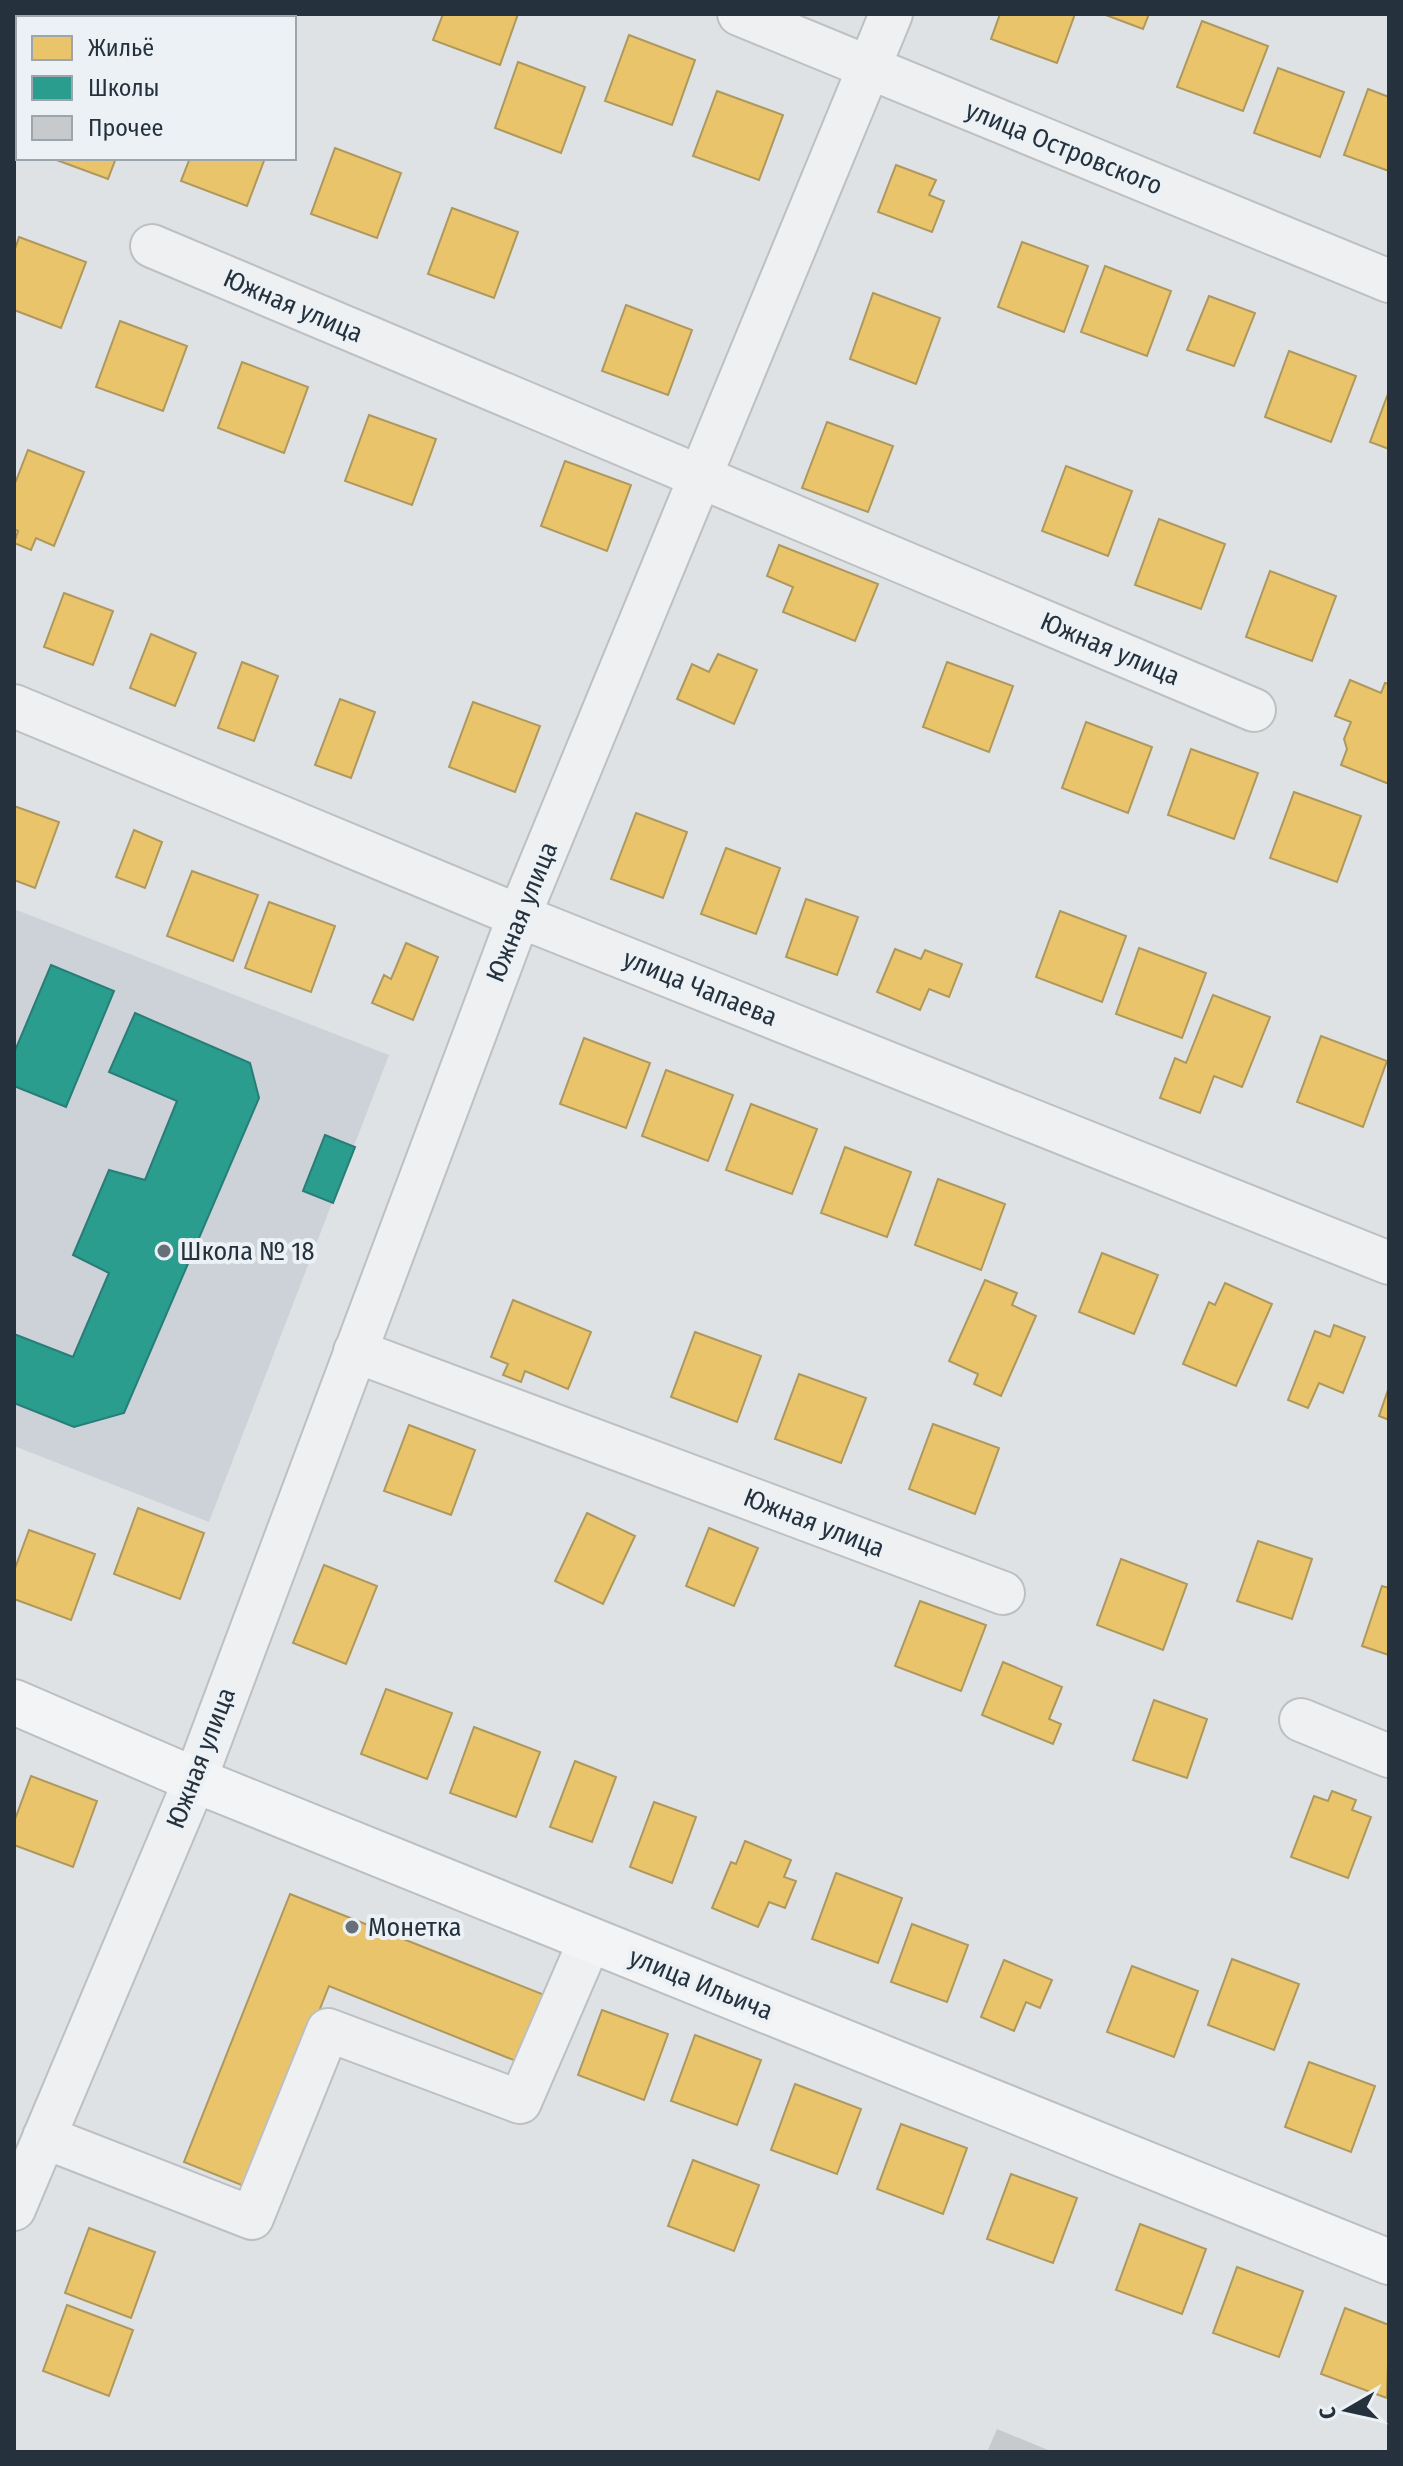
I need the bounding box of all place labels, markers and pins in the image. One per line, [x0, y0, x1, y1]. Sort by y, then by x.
place label: Школа № 18 [180, 1236, 314, 1267]
marker: Школа № 18 [155, 1242, 173, 1260]
place label: Монетка [368, 1912, 461, 1943]
marker: Монетка [343, 1918, 361, 1936]

